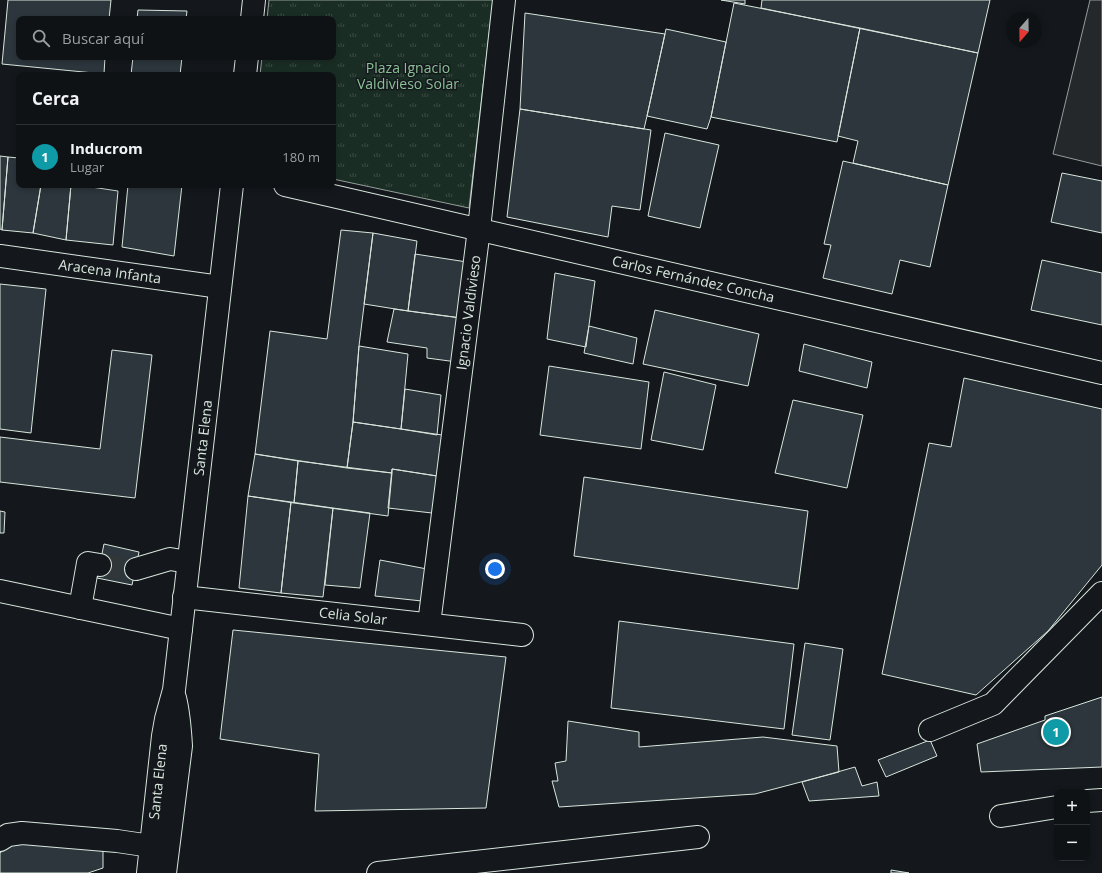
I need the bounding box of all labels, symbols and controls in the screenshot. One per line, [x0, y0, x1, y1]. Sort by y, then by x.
north arrow [1006, 12, 1042, 48]
search box [16, 16, 336, 60]
icon: search [30, 27, 52, 49]
text: Buscar aquí [62, 28, 144, 48]
park label: Plaza Ignacio Valdivieso Solar [357, 58, 459, 93]
text: Cerca [32, 87, 80, 110]
text: Inducrom [70, 138, 143, 158]
text: 1 [41, 148, 49, 166]
text: 180 m [282, 148, 320, 166]
text: Lugar [70, 158, 104, 176]
street label: Carlos Fernández Concha [610, 251, 776, 306]
street label: Aracena Infanta [57, 254, 162, 288]
street label: Ignacio Valdivieso [451, 254, 485, 371]
street label: Santa Elena [189, 399, 216, 477]
your location [485, 559, 505, 579]
street label: Celia Solar [318, 602, 388, 629]
pin: 1 [1043, 717, 1069, 747]
street label: Santa Elena [144, 743, 171, 820]
map controls [1054, 789, 1090, 861]
button: + [1054, 789, 1090, 825]
button: − [1054, 825, 1090, 861]

